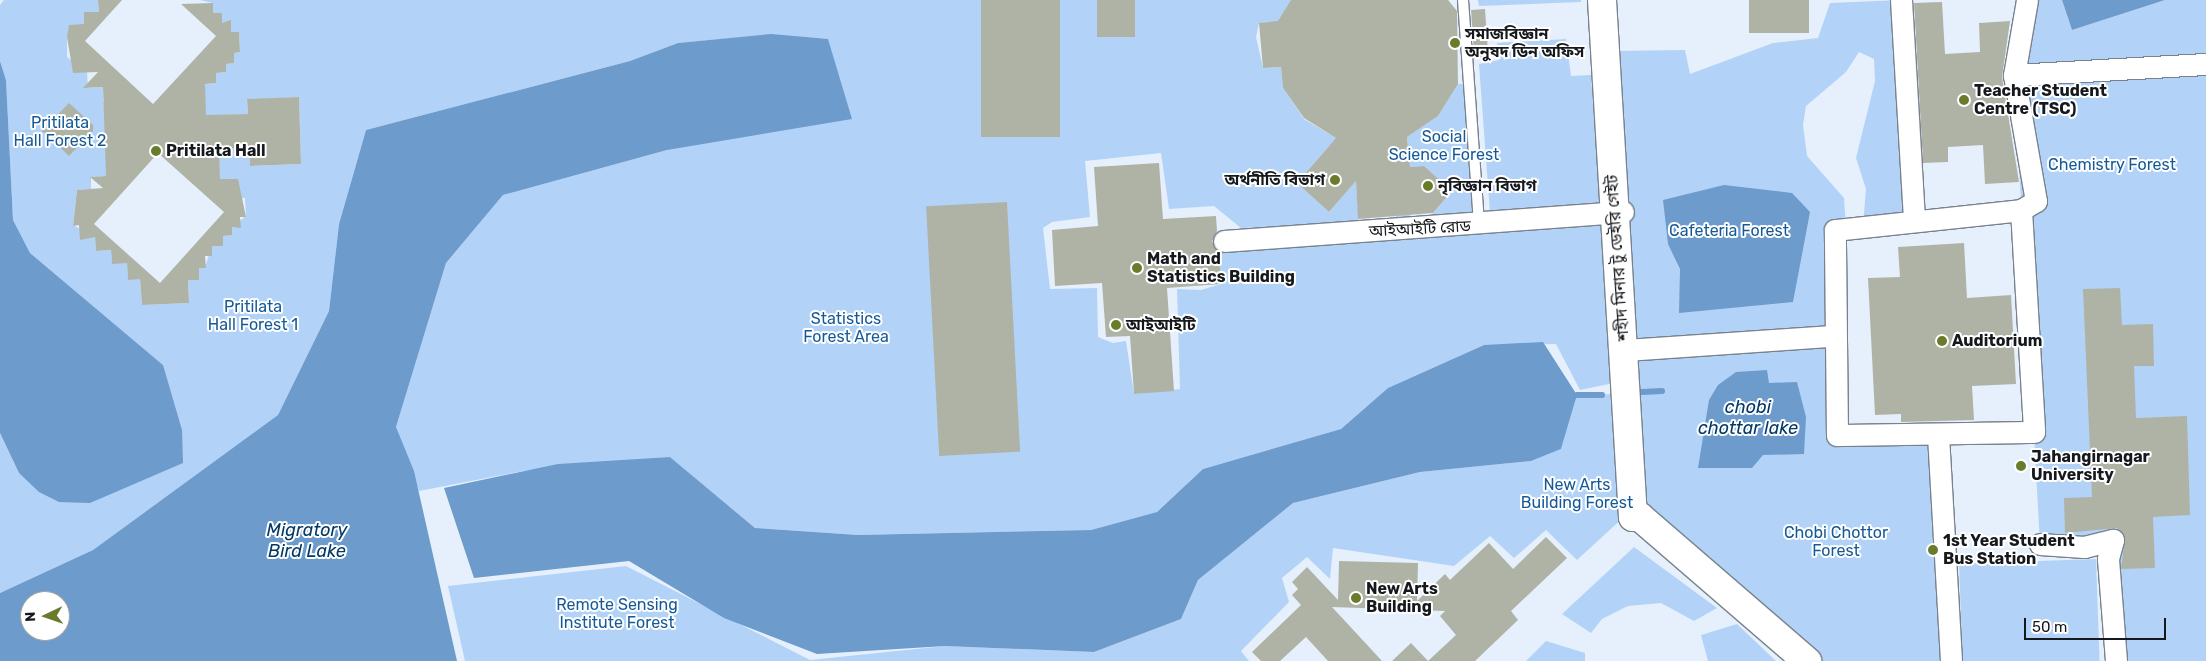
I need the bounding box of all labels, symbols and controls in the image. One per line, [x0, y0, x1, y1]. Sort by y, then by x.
place label: সমাজবিজ্ঞান অনুষদ ডিন অফিস [1465, 24, 1584, 62]
marker: সমাজবিজ্ঞান অনুষদ ডিন অফিস [1449, 37, 1461, 49]
place label: Teacher Student Centre (TSC) [1974, 81, 2107, 119]
marker: Teacher Student Centre (TSC) [1958, 94, 1970, 106]
park label: Pritilata Hall Forest 2 [14, 113, 106, 151]
park label: Social Science Forest [1389, 127, 1499, 165]
place label: Pritilata Hall [166, 141, 265, 161]
marker: Pritilata Hall [150, 145, 162, 157]
park label: Chemistry Forest [2048, 155, 2176, 175]
place label: অর্থনীতি বিভাগ [1224, 170, 1325, 190]
marker: অর্থনীতি বিভাগ [1329, 174, 1341, 186]
street label: শহীদ মিনার টু ডেইরি গেইট [1603, 174, 1633, 342]
place label: নৃবিজ্ঞান বিভাগ [1438, 176, 1537, 196]
marker: নৃবিজ্ঞান বিভাগ [1422, 180, 1434, 192]
street label: আইআইটি রোড [1369, 217, 1471, 241]
park label: Cafeteria Forest [1669, 221, 1789, 241]
place label: Math and Statistics Building [1147, 249, 1295, 287]
marker: Math and Statistics Building [1131, 262, 1143, 274]
park label: Pritilata Hall Forest 1 [208, 297, 298, 335]
park label: Statistics Forest Area [803, 309, 889, 347]
place label: আইআইটি [1126, 315, 1196, 335]
marker: আইআইটি [1110, 319, 1122, 331]
place label: Auditorium [1952, 331, 2042, 351]
marker: Auditorium [1936, 335, 1948, 347]
water label: chobi chottar lake [1698, 397, 1798, 439]
place label: Jahangirnagar University [2031, 447, 2150, 485]
marker: Jahangirnagar University [2015, 460, 2027, 472]
park label: New Arts Building Forest [1521, 475, 1633, 513]
water label: Migratory Bird Lake [267, 520, 347, 562]
park label: Chobi Chottor Forest [1784, 523, 1888, 561]
place label: 1st Year Student Bus Station [1943, 531, 2075, 569]
marker: 1st Year Student Bus Station [1927, 544, 1939, 556]
place label: New Arts Building [1366, 579, 1439, 617]
north arrow [20, 591, 70, 641]
marker: New Arts Building [1350, 592, 1362, 604]
park label: Remote Sensing Institute Forest [556, 595, 678, 633]
scale bar [2026, 608, 2168, 640]
text: N [22, 611, 39, 622]
text: 50 m [2032, 618, 2067, 636]

